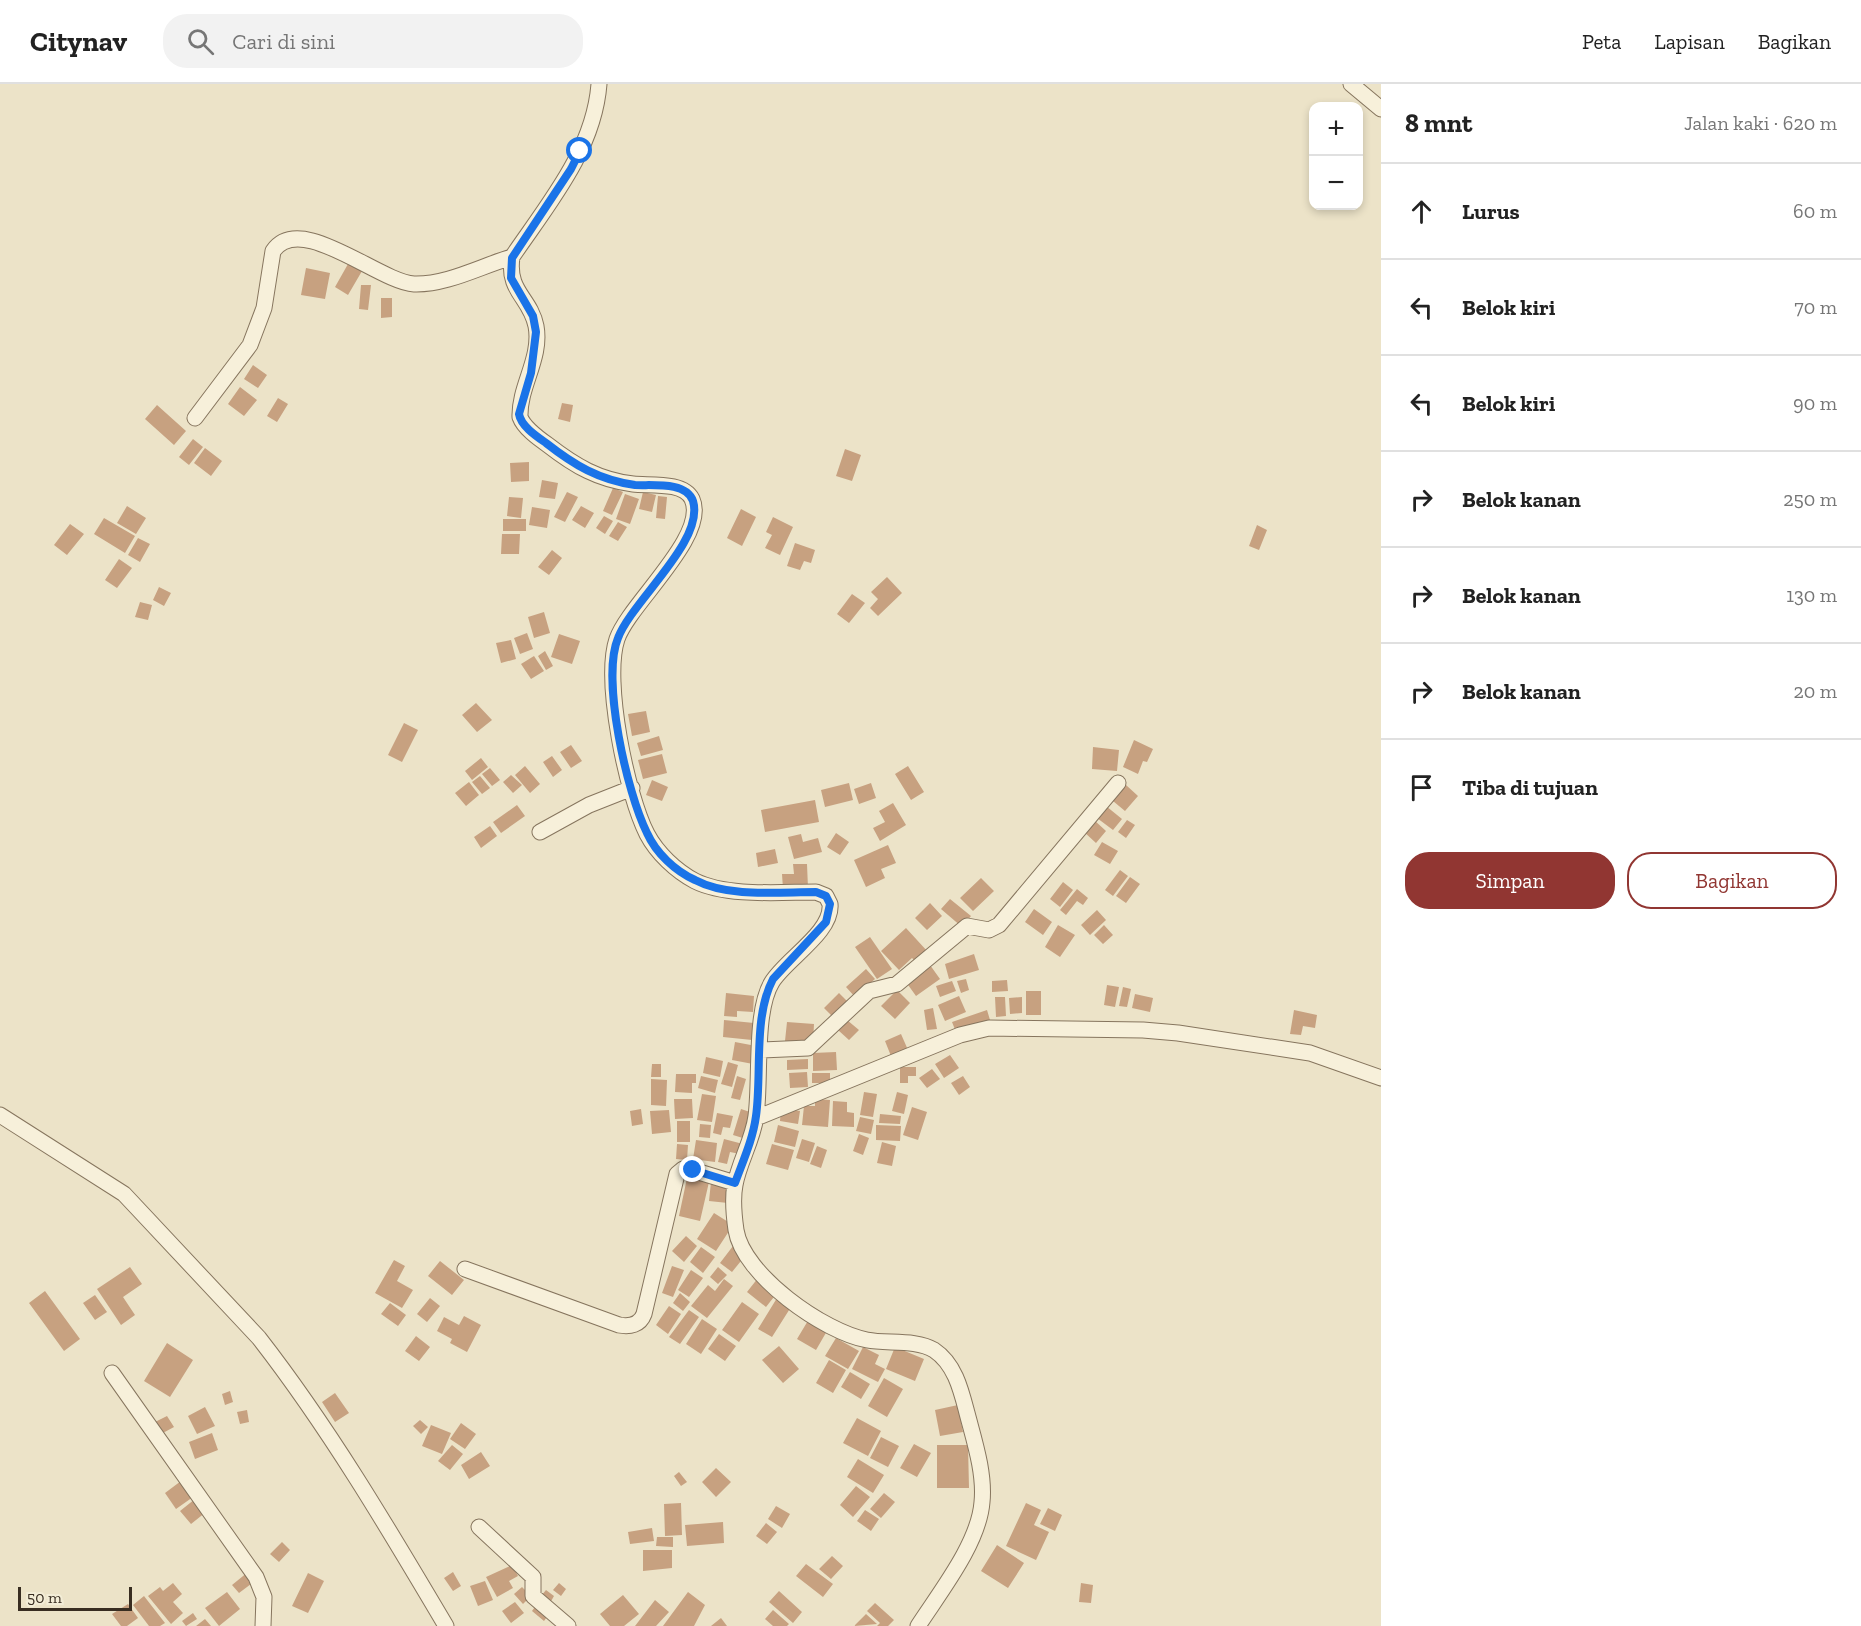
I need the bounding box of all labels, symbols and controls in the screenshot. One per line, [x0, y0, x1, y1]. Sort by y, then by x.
search box [163, 14, 583, 68]
text: Citynav [30, 25, 127, 58]
icon: search [184, 25, 217, 58]
text: Cari di sini [232, 28, 335, 55]
text: Peta [1582, 29, 1621, 54]
text: Lapisan [1654, 29, 1725, 54]
text: Bagikan [1758, 29, 1831, 54]
map controls [1309, 102, 1363, 210]
button: + [1309, 102, 1363, 156]
text: 8 mnt [1405, 107, 1472, 139]
text: Jalan kaki · 620 m [1684, 111, 1837, 135]
route start [566, 137, 592, 163]
button: − [1309, 156, 1363, 210]
icon: ahead [1405, 195, 1438, 228]
text: Lurus [1462, 198, 1520, 225]
text: 60 m [1793, 199, 1837, 223]
icon: left [1405, 291, 1438, 324]
text: Belok kiri [1462, 294, 1555, 321]
text: 70 m [1794, 295, 1837, 319]
icon: left [1405, 387, 1438, 420]
text: Belok kiri [1462, 390, 1555, 417]
text: 90 m [1793, 391, 1837, 415]
icon: right [1405, 483, 1438, 516]
text: Belok kanan [1462, 486, 1581, 513]
text: 250 m [1783, 487, 1837, 511]
icon: right [1405, 579, 1438, 612]
text: Belok kanan [1462, 582, 1581, 609]
text: 130 m [1786, 583, 1837, 607]
icon: right [1405, 675, 1438, 708]
text: Belok kanan [1462, 678, 1581, 705]
text: 20 m [1793, 679, 1837, 703]
icon: arrive [1405, 771, 1438, 804]
text: Tiba di tujuan [1462, 774, 1598, 801]
button: Simpan [1405, 852, 1615, 909]
button: Bagikan [1627, 852, 1837, 909]
route end [679, 1156, 705, 1182]
scale bar [18, 1584, 132, 1612]
text: 50 m [27, 1588, 62, 1607]

